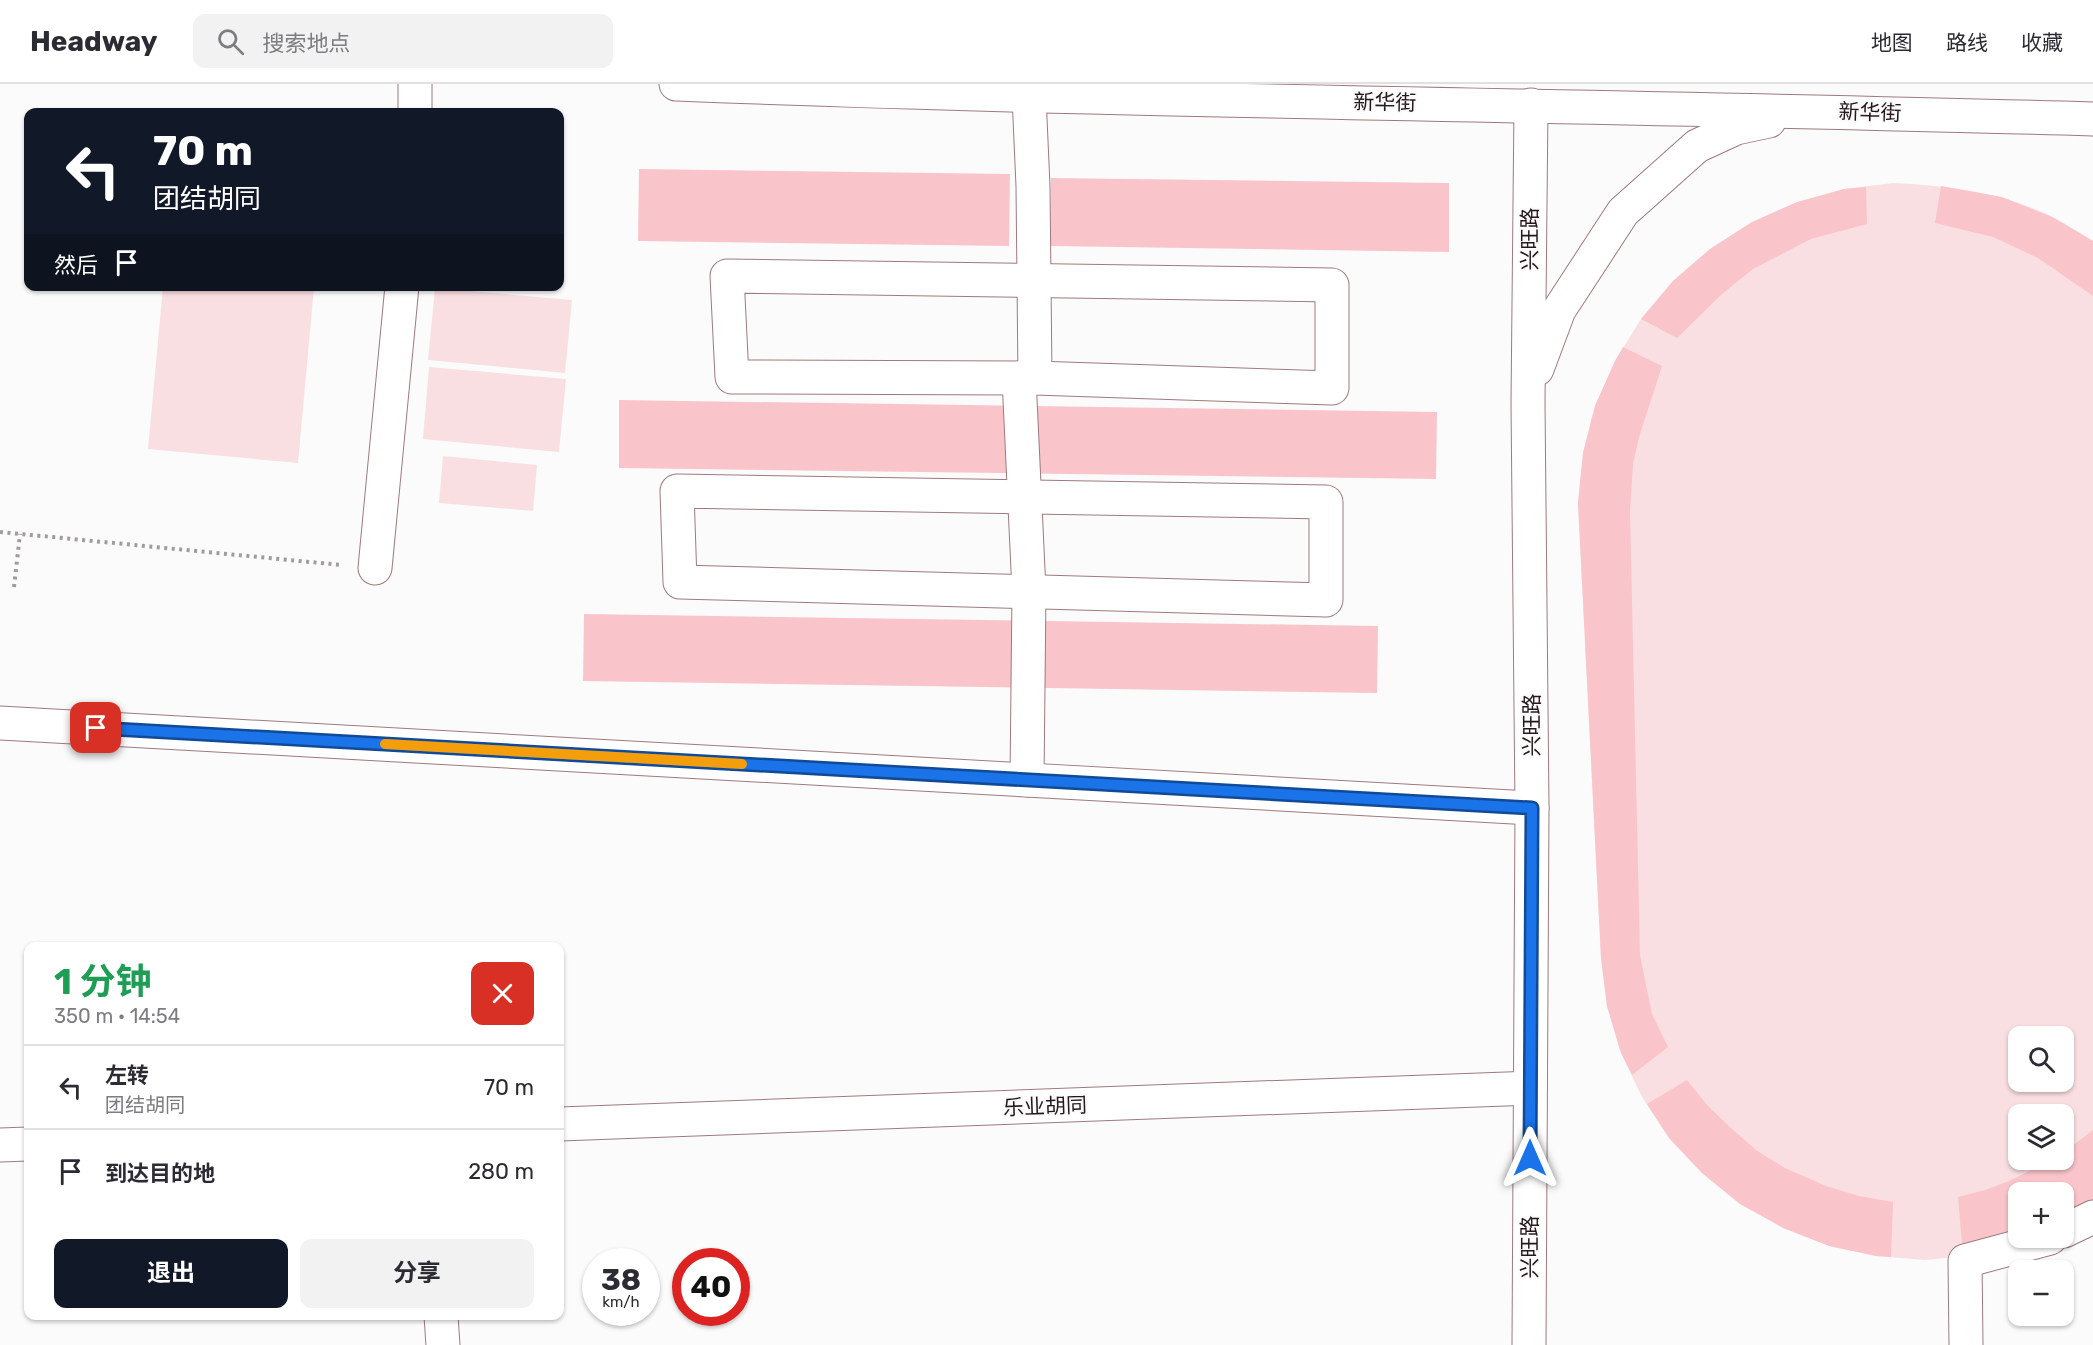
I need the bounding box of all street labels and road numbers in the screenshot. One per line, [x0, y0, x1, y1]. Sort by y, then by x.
street label: 新华街 [1353, 89, 1417, 115]
street label: 新华街 [1838, 98, 1902, 126]
street label: 兴旺路 [1517, 208, 1542, 271]
street label: 兴旺路 [1519, 694, 1544, 757]
street label: 乐业胡同 [1003, 1092, 1087, 1120]
street label: 兴旺路 [1517, 1216, 1542, 1279]

